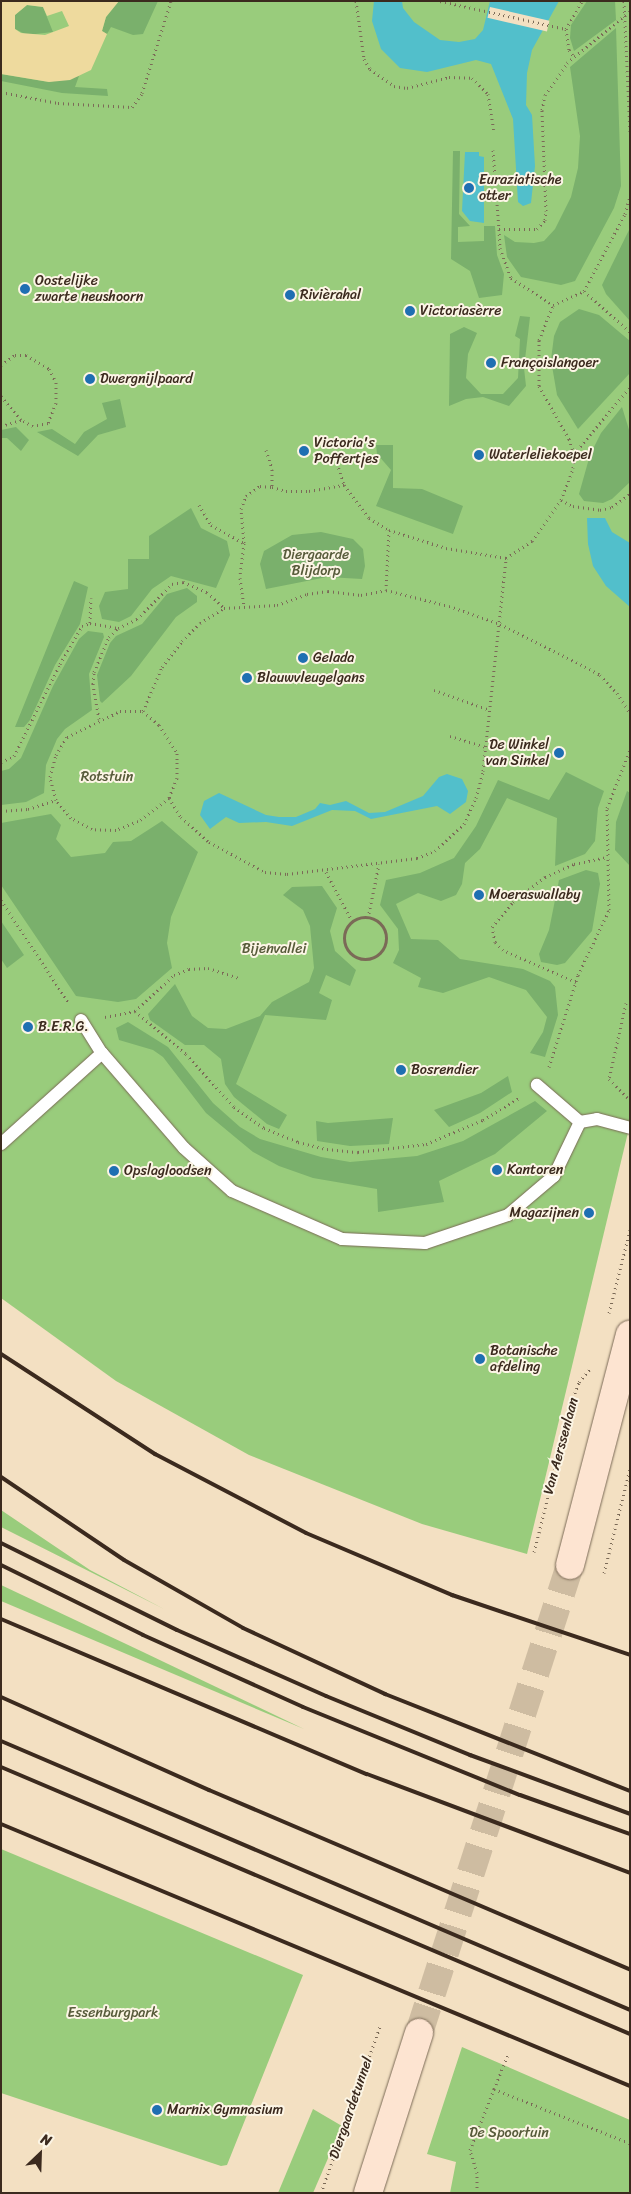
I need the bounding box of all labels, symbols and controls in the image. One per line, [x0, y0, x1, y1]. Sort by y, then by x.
place label: Euraziatische otter [479, 172, 562, 204]
marker: Euraziatische otter [463, 182, 475, 194]
place label: Oostelijke zwarte neushoorn [35, 273, 144, 306]
marker: Oostelijke zwarte neushoorn [19, 283, 31, 295]
place label: Rivièrahal [300, 287, 361, 303]
marker: Rivièrahal [284, 289, 296, 301]
place label: Victoriasèrre [420, 303, 501, 319]
marker: Victoriasèrre [404, 305, 416, 317]
place label: Françoislangoer [501, 355, 598, 371]
marker: Françoislangoer [485, 357, 497, 369]
place label: Dwergnijlpaard [100, 371, 193, 387]
marker: Dwergnijlpaard [84, 373, 96, 385]
place label: Victoria's Poffertjes [314, 435, 378, 468]
marker: Victoria's Poffertjes [298, 445, 310, 457]
place label: Waterleliekoepel [489, 447, 592, 463]
marker: Waterleliekoepel [473, 449, 485, 461]
park label: Diergaarde Blijdorp [283, 547, 349, 580]
place label: Gelada [313, 650, 354, 666]
marker: Gelada [297, 652, 309, 664]
place label: Blauwvleugelgans [257, 670, 364, 686]
marker: Blauwvleugelgans [241, 672, 253, 684]
place label: De Winkel van Sinkel [485, 737, 549, 770]
marker: De Winkel van Sinkel [553, 747, 565, 759]
park label: Rotstuin [81, 769, 133, 785]
place label: Moeraswallaby [489, 887, 580, 903]
marker: Moeraswallaby [473, 889, 485, 901]
park label: Bijenvallei [242, 941, 306, 957]
place label: B.E.R.G. [38, 1019, 89, 1035]
marker: B.E.R.G. [22, 1021, 34, 1033]
place label: Bosrendier [411, 1062, 478, 1078]
marker: Bosrendier [395, 1064, 407, 1076]
place label: Kantoren [507, 1162, 563, 1178]
place label: Opslagloodsen [124, 1163, 212, 1179]
marker: Kantoren [491, 1164, 503, 1176]
marker: Opslagloodsen [108, 1165, 120, 1177]
place label: Magazijnen [510, 1205, 579, 1221]
marker: Magazijnen [583, 1207, 595, 1219]
place label: Botanische afdeling [490, 1343, 558, 1375]
marker: Botanische afdeling [474, 1353, 486, 1365]
street label: Van Aerssenlaan [540, 1395, 582, 1497]
park label: Essenburgpark [67, 2005, 159, 2021]
street label: Diergaardetunnel [326, 2055, 376, 2161]
place label: Marnix Gymnasium [167, 2102, 283, 2118]
marker: Marnix Gymnasium [151, 2104, 163, 2116]
park label: De Spoortuin [469, 2125, 549, 2141]
text: N [37, 2126, 56, 2153]
north arrow [15, 2129, 65, 2179]

